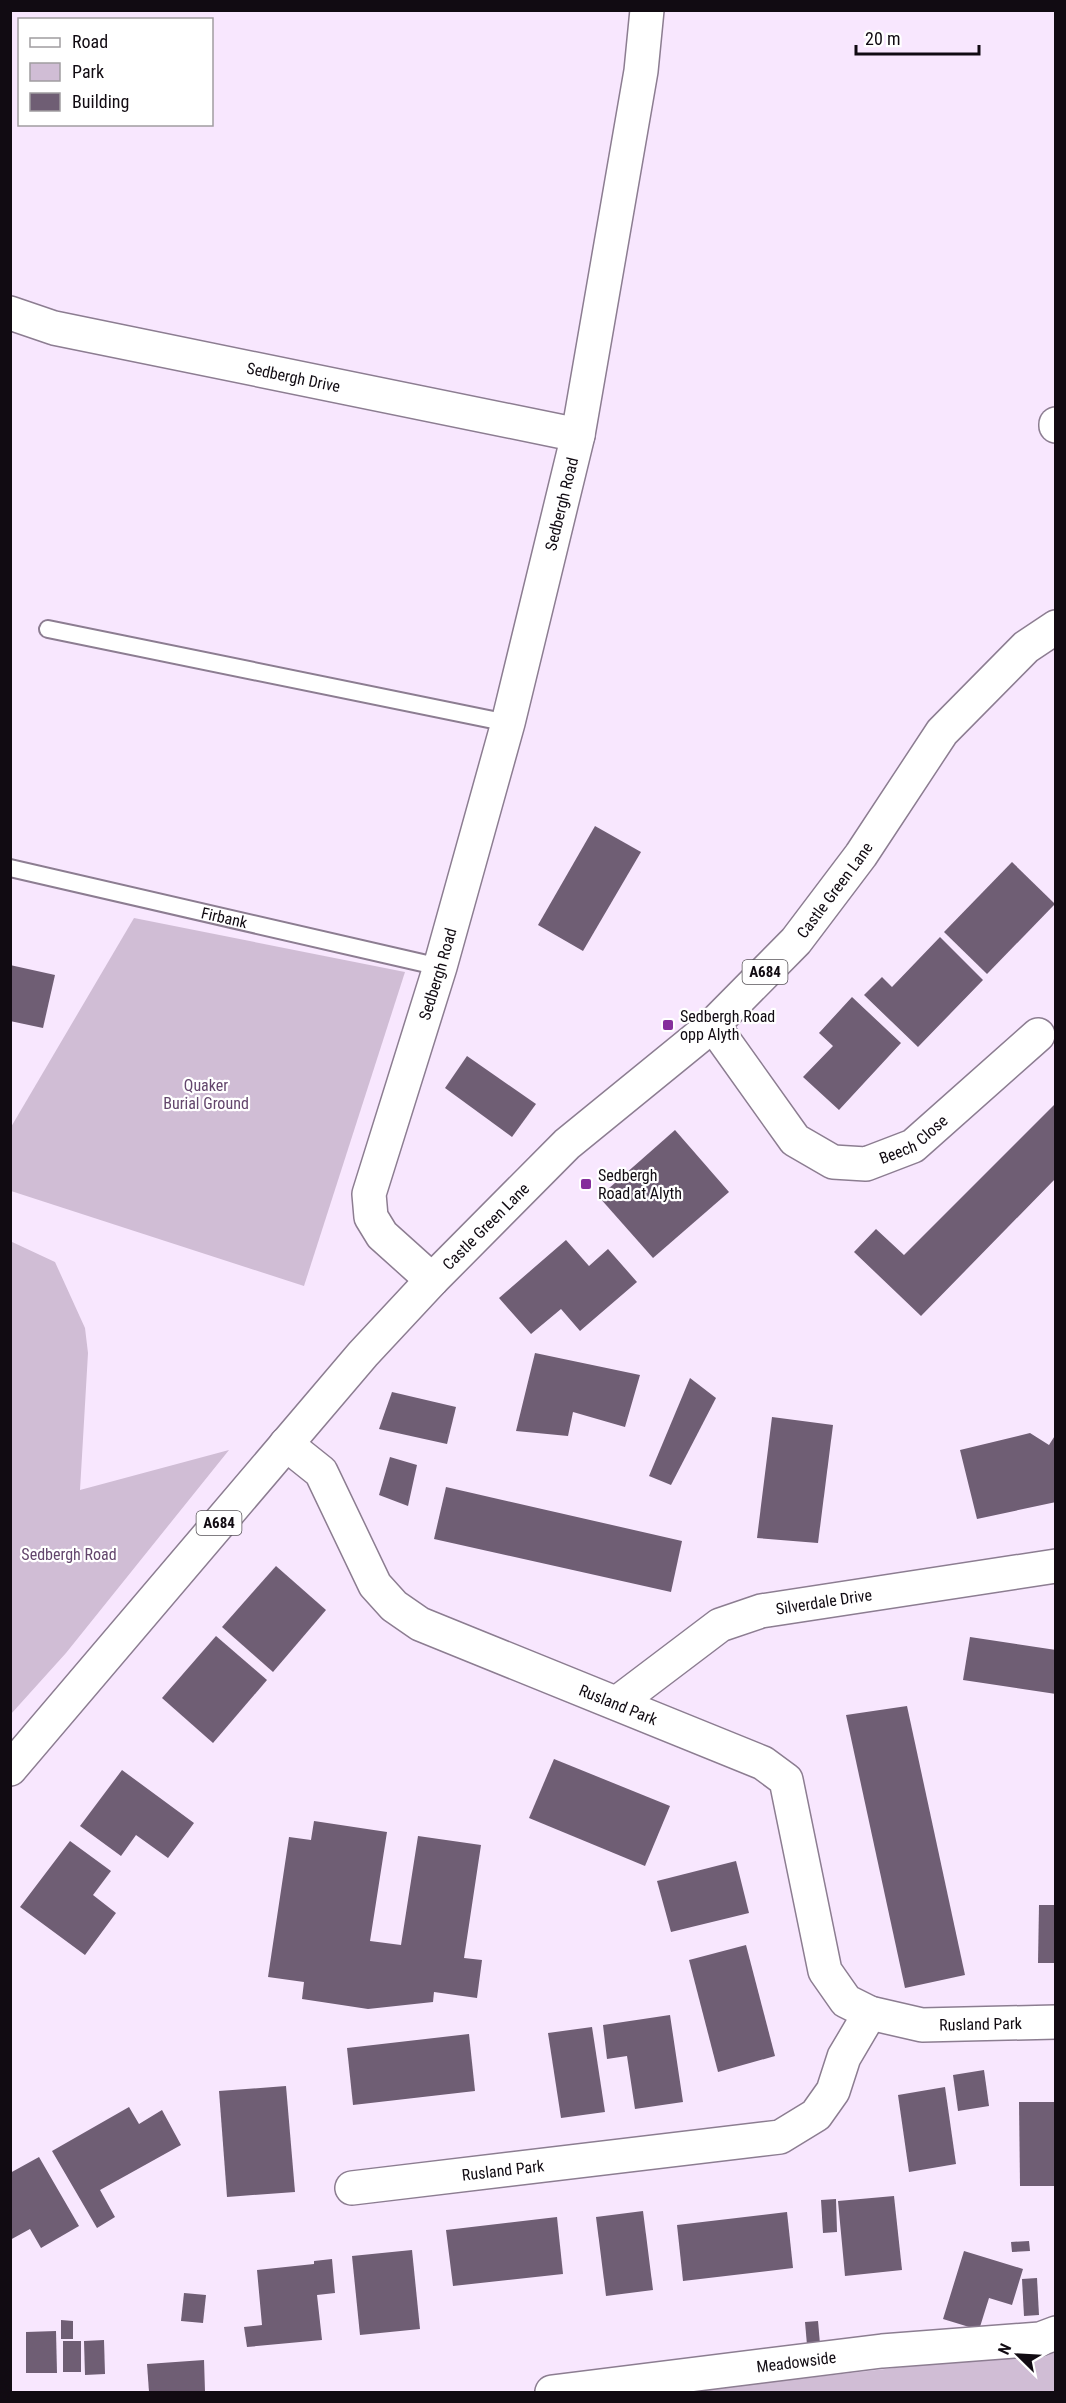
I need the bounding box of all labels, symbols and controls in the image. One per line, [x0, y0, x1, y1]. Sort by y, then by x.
legend [18, 18, 213, 126]
scale bar [856, 18, 979, 56]
text: 20 m [865, 28, 900, 49]
text: Road [72, 31, 108, 52]
text: Park [72, 61, 104, 82]
text: Building [72, 91, 129, 112]
street label: Sedbergh Drive [245, 359, 342, 396]
street label: Sedbergh Road [541, 456, 582, 553]
street label: Castle Green Lane [793, 839, 877, 942]
street label: Firbank [199, 903, 250, 933]
street label: Sedbergh Road [415, 926, 460, 1022]
road number: A684 [742, 960, 788, 984]
place label: Sedbergh Road opp Alyth [680, 1007, 775, 1044]
marker: Sedbergh Road opp Alyth [661, 1018, 675, 1032]
park label: Quaker Burial Ground [163, 1076, 249, 1113]
street label: Beech Close [877, 1111, 951, 1168]
place label: Sedbergh Road at Alyth [598, 1166, 682, 1203]
marker: Sedbergh Road at Alyth [579, 1177, 593, 1191]
street label: Castle Green Lane [439, 1179, 533, 1274]
road number: A684 [196, 1511, 242, 1535]
park label: Sedbergh Road [21, 1545, 117, 1564]
street label: Silverdale Drive [774, 1585, 873, 1619]
street label: Rusland Park [576, 1680, 661, 1729]
street label: Rusland Park [939, 2014, 1023, 2035]
street label: Rusland Park [461, 2156, 546, 2185]
north arrow [988, 2325, 1048, 2385]
text: N [994, 2341, 1015, 2357]
street label: Meadowside [755, 2348, 837, 2377]

